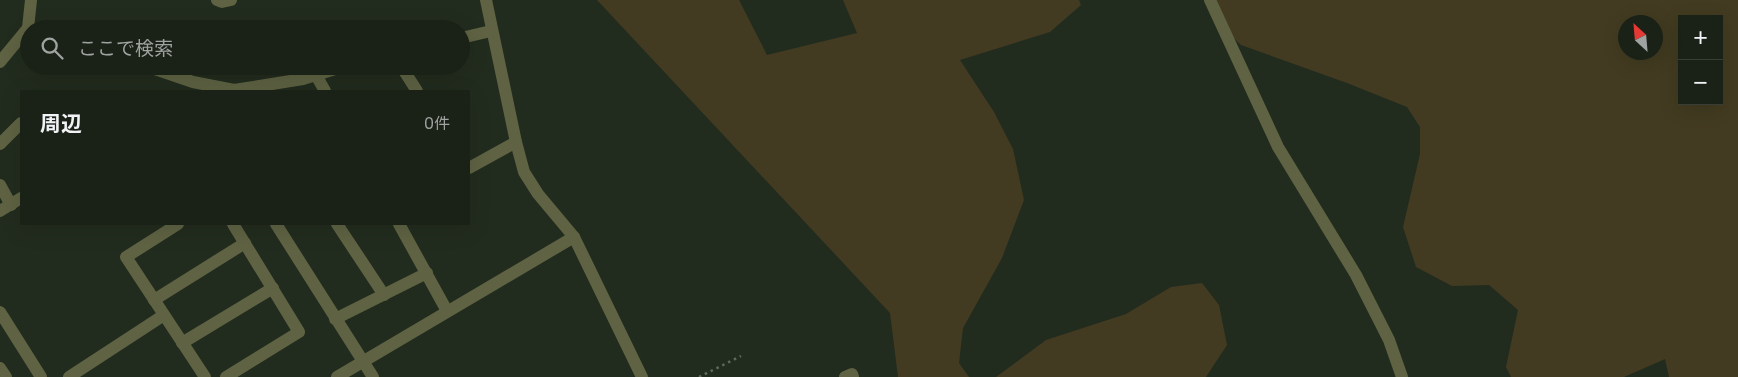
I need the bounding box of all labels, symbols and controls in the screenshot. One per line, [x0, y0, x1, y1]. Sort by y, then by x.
north arrow [1618, 15, 1663, 60]
map controls [1678, 15, 1723, 105]
button: + [1678, 15, 1723, 60]
search box [20, 20, 470, 75]
icon: search [38, 34, 66, 62]
text: ここで検索 [78, 35, 173, 62]
button: − [1678, 60, 1723, 105]
text: 周辺 [40, 109, 82, 138]
text: 0件 [424, 112, 450, 135]

